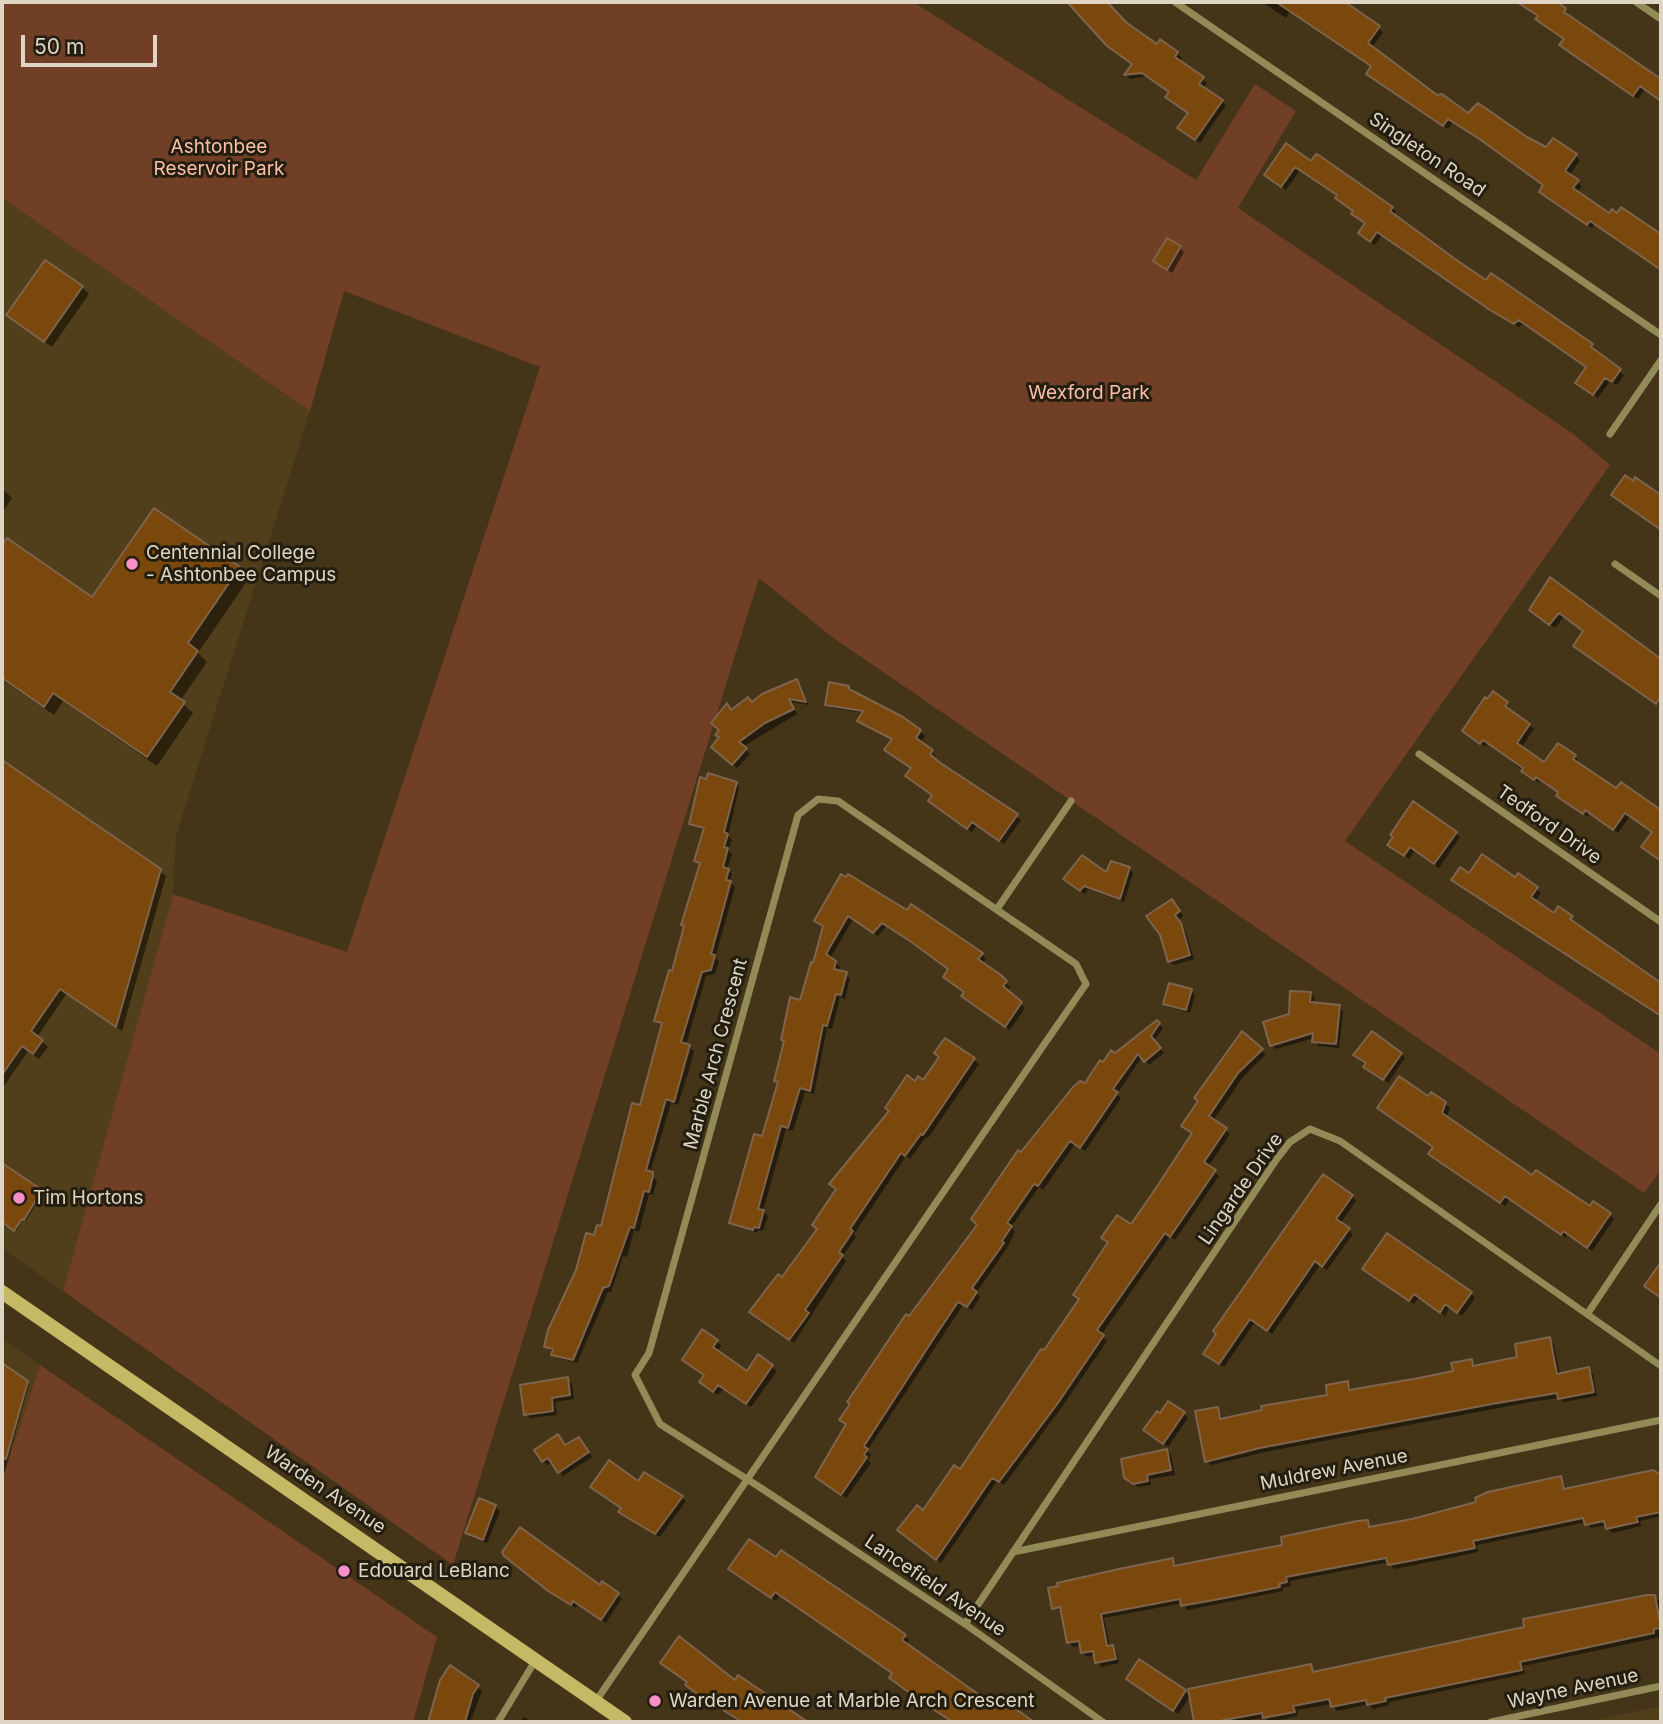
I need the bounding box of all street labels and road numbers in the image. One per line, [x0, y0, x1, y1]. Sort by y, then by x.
street label: Singleton Road [1365, 108, 1489, 202]
street label: Tedford Drive [1492, 781, 1606, 869]
street label: Marble Arch Crescent [680, 956, 752, 1152]
street label: Lingarde Drive [1194, 1129, 1288, 1249]
street label: Warden Avenue [260, 1441, 390, 1539]
street label: Muldrew Avenue [1258, 1445, 1410, 1495]
street label: Lancefield Avenue [860, 1530, 1010, 1642]
street label: Wayne Avenue [1505, 1664, 1641, 1714]

